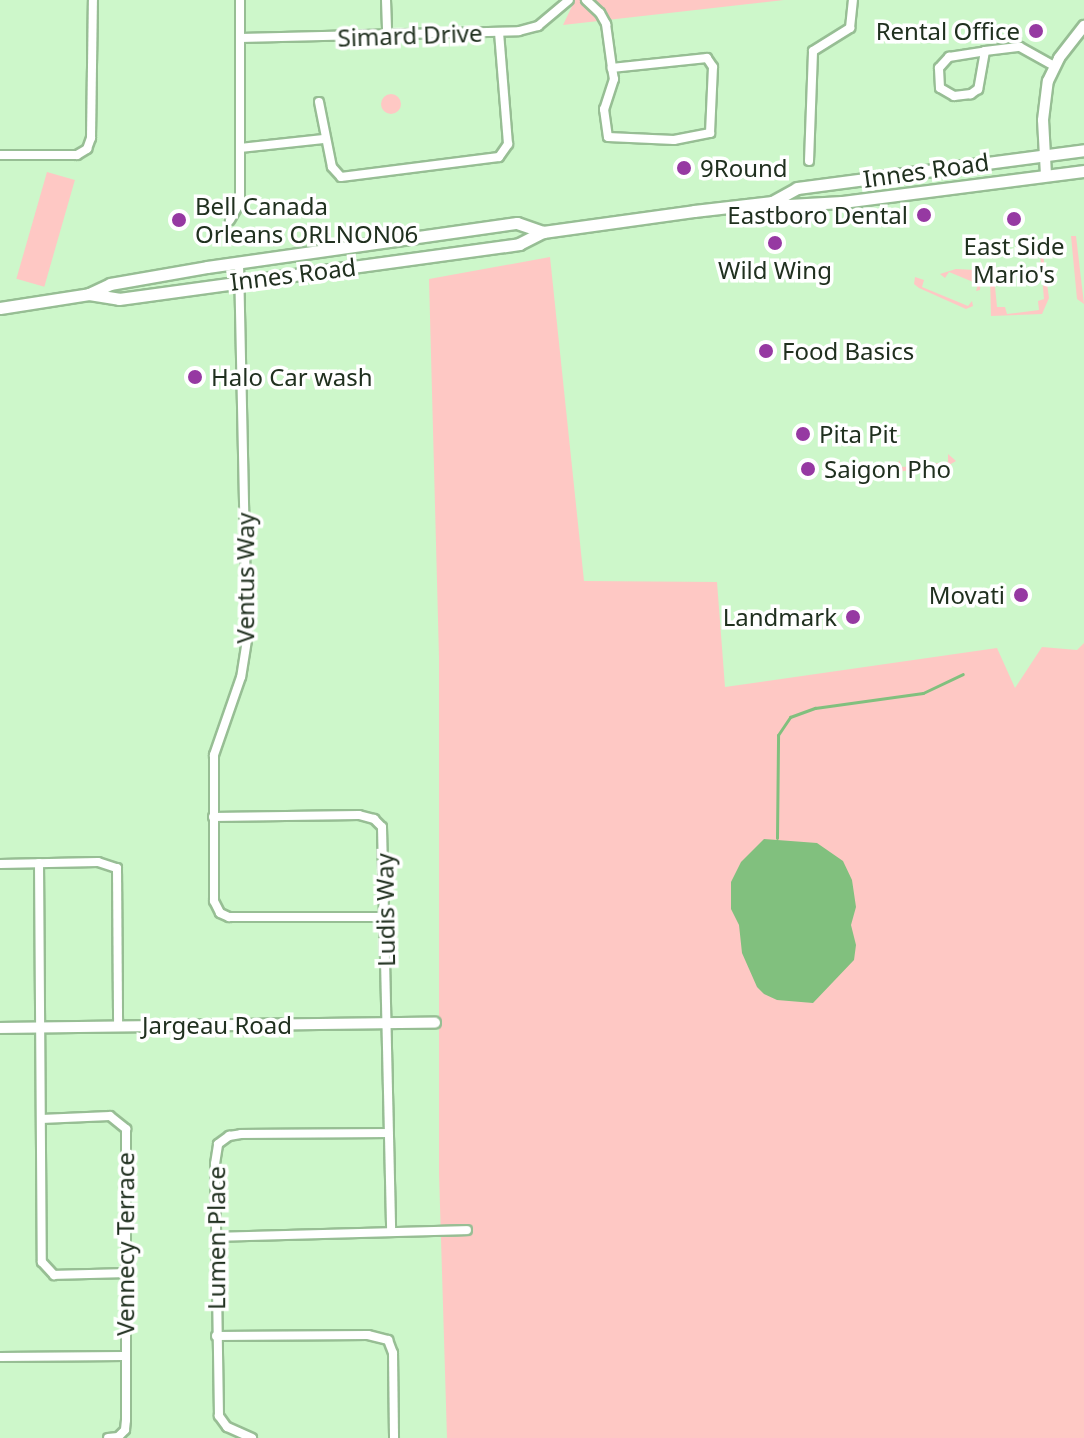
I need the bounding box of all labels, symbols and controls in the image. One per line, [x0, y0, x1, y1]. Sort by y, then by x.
place label: Rental Office [876, 17, 1020, 45]
street label: Simard Drive [337, 18, 483, 52]
marker: Rental Office [1027, 22, 1045, 40]
street label: Innes Road [861, 147, 991, 193]
place label: 9Round [700, 154, 788, 182]
marker: 9Round [675, 159, 693, 177]
place label: Bell Canada Orleans ORLNON06 [195, 192, 418, 248]
place label: Eastboro Dental [727, 201, 908, 229]
marker: Eastboro Dental [915, 206, 933, 224]
marker: East Side Mario's [1005, 210, 1023, 228]
marker: Bell Canada Orleans ORLNON06 [170, 211, 188, 229]
place label: East Side Mario's [964, 232, 1064, 288]
marker: Wild Wing [766, 234, 784, 252]
street label: Innes Road [228, 252, 358, 296]
place label: Wild Wing [718, 256, 832, 284]
place label: Food Basics [782, 337, 914, 365]
marker: Food Basics [757, 342, 775, 360]
place label: Halo Car wash [211, 363, 373, 391]
marker: Halo Car wash [186, 368, 204, 386]
place label: Pita Pit [819, 420, 897, 448]
marker: Pita Pit [794, 425, 812, 443]
place label: Saigon Pho [824, 455, 951, 483]
marker: Saigon Pho [799, 460, 817, 478]
street label: Ventus Way [231, 512, 259, 644]
place label: Movati [929, 581, 1005, 609]
marker: Movati [1012, 586, 1030, 604]
place label: Landmark [723, 603, 837, 631]
marker: Landmark [844, 608, 862, 626]
street label: Ludis Way [370, 853, 400, 967]
street label: Jargeau Road [142, 1011, 292, 1039]
street label: Vennecy Terrace [111, 1152, 139, 1336]
street label: Lumen Place [202, 1166, 230, 1310]

